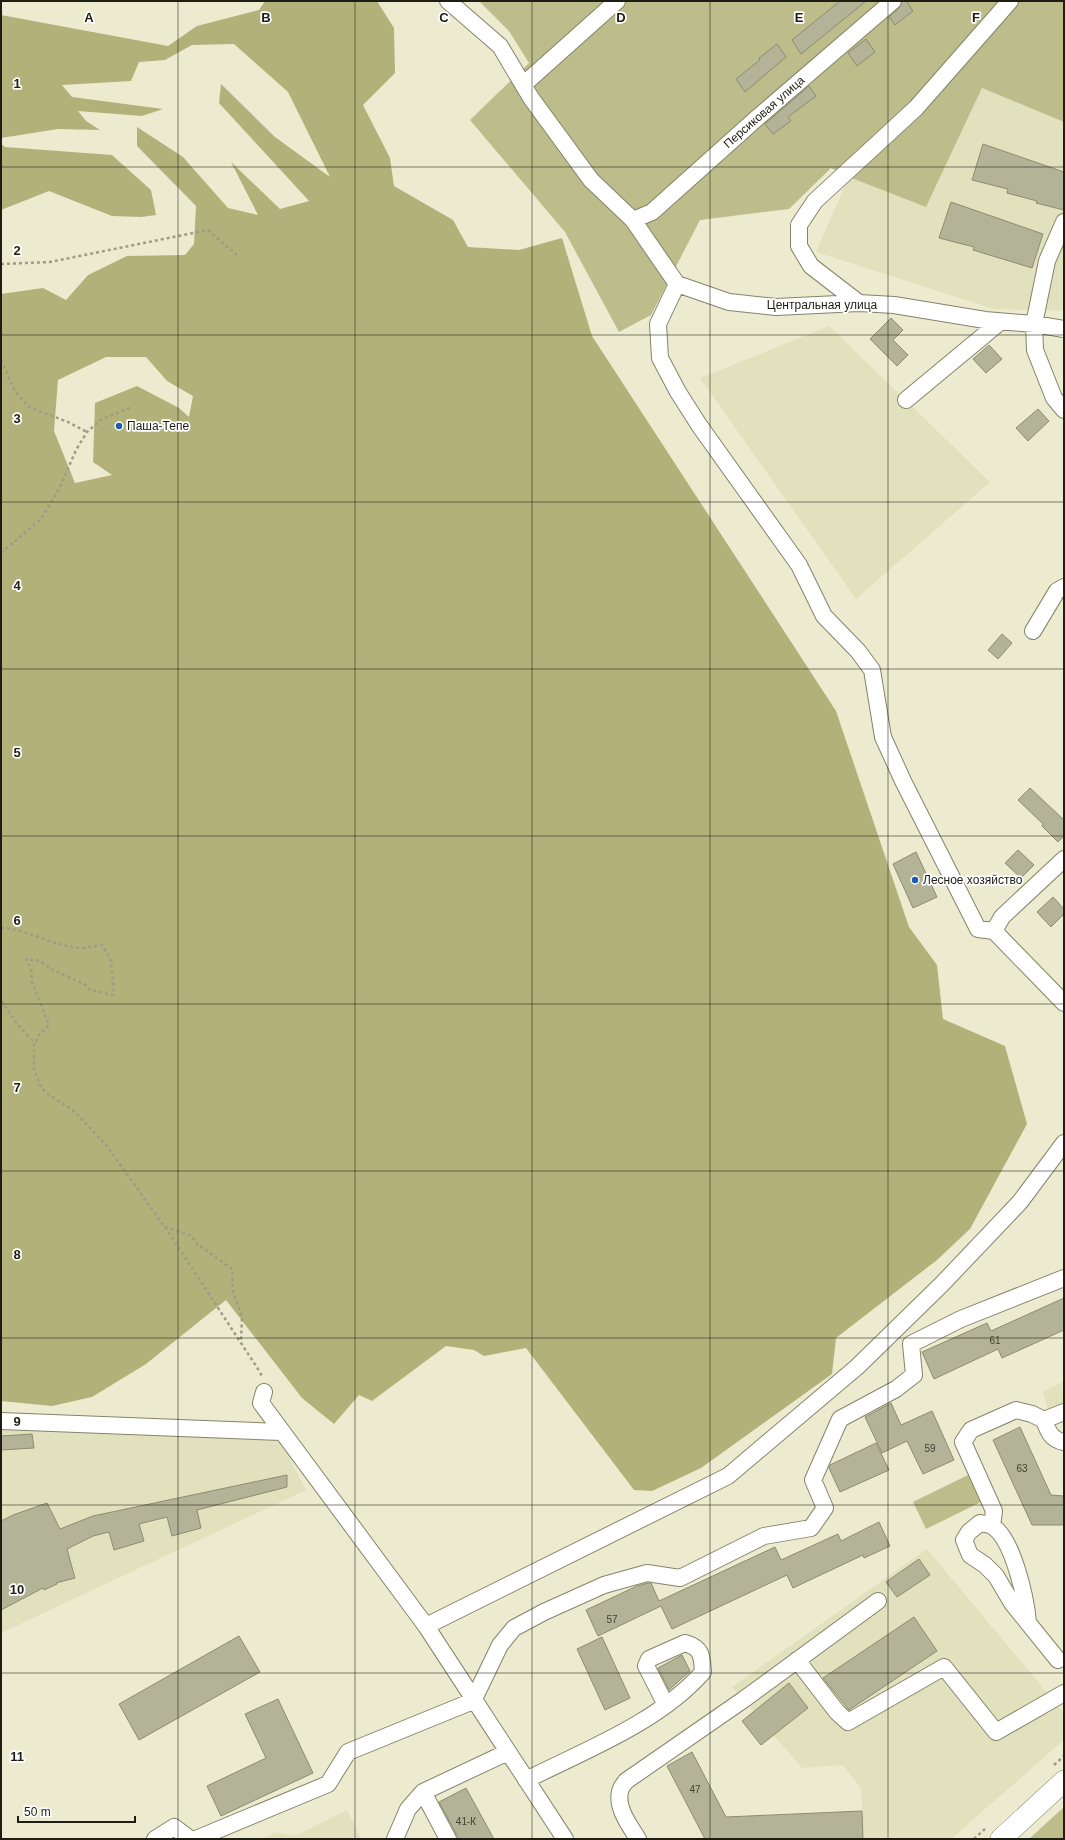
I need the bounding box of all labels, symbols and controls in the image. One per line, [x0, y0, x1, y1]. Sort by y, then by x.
text: A [84, 10, 94, 25]
text: B [261, 10, 271, 25]
text: C [439, 10, 449, 25]
text: D [616, 10, 626, 25]
text: E [795, 10, 804, 25]
text: F [972, 10, 980, 25]
street label: Персиковая улица [721, 73, 808, 151]
text: 1 [13, 76, 21, 91]
text: 2 [13, 243, 21, 258]
street label: Центральная улица [767, 298, 878, 312]
text: 3 [13, 411, 21, 426]
place label: Паша-Тепе [127, 419, 189, 433]
marker: Паша-Тепе [114, 421, 124, 431]
text: 4 [13, 578, 21, 593]
text: 5 [13, 745, 21, 760]
place label: Лесное хозяйство [923, 873, 1023, 887]
marker: Лесное хозяйство [910, 875, 920, 885]
text: 6 [13, 913, 21, 928]
text: 7 [13, 1080, 21, 1095]
text: 8 [13, 1247, 21, 1262]
house number: 61 [989, 1335, 1001, 1346]
text: 9 [13, 1414, 21, 1429]
house number: 59 [924, 1443, 936, 1454]
house number: 63 [1016, 1463, 1028, 1474]
text: 10 [10, 1582, 24, 1597]
house number: 57 [606, 1614, 618, 1625]
text: 11 [10, 1749, 24, 1764]
house number: 47 [689, 1784, 701, 1795]
scale bar [18, 1798, 135, 1824]
text: 50 m [24, 1805, 51, 1819]
house number: 41-К [456, 1816, 476, 1827]

